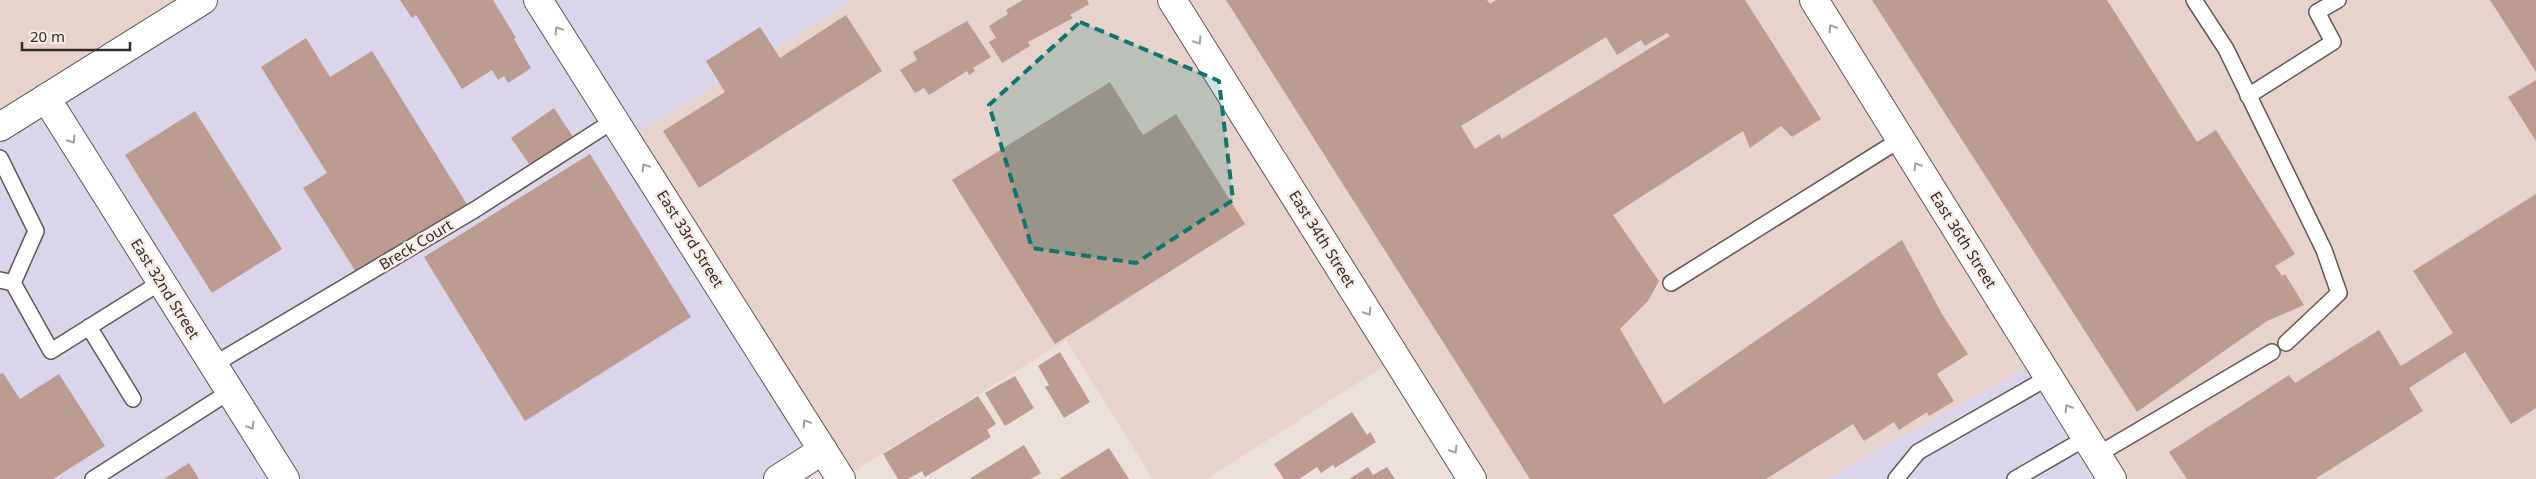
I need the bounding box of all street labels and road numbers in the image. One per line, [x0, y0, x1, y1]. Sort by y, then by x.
street label: East 33rd Street [653, 186, 729, 291]
street label: East 34th Street [1285, 186, 1361, 291]
street label: East 36th Street [1926, 187, 2002, 292]
street label: Breck Court [375, 214, 457, 274]
street label: East 32nd Street [127, 235, 205, 343]

